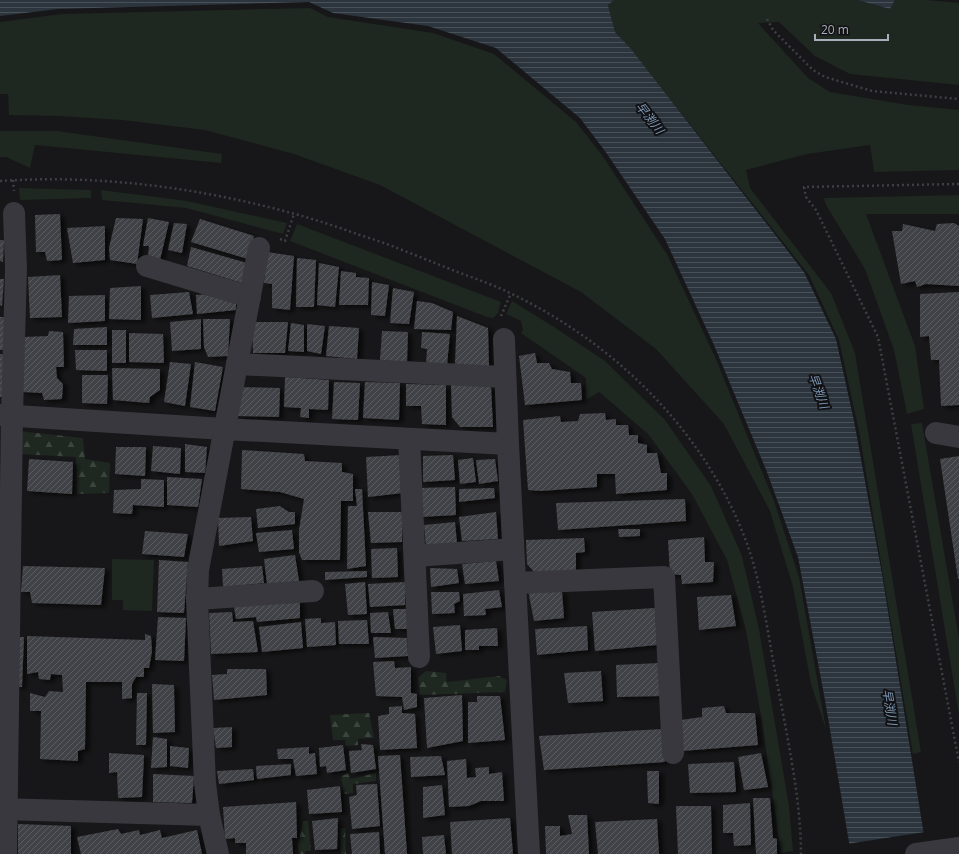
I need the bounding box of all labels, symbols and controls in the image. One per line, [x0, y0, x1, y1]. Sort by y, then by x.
scale bar [815, 16, 888, 42]
text: 20 m [821, 21, 849, 38]
water label: 早渕川 [632, 99, 669, 139]
water label: 早渕川 [805, 371, 834, 413]
water label: 早渕川 [879, 688, 902, 728]

